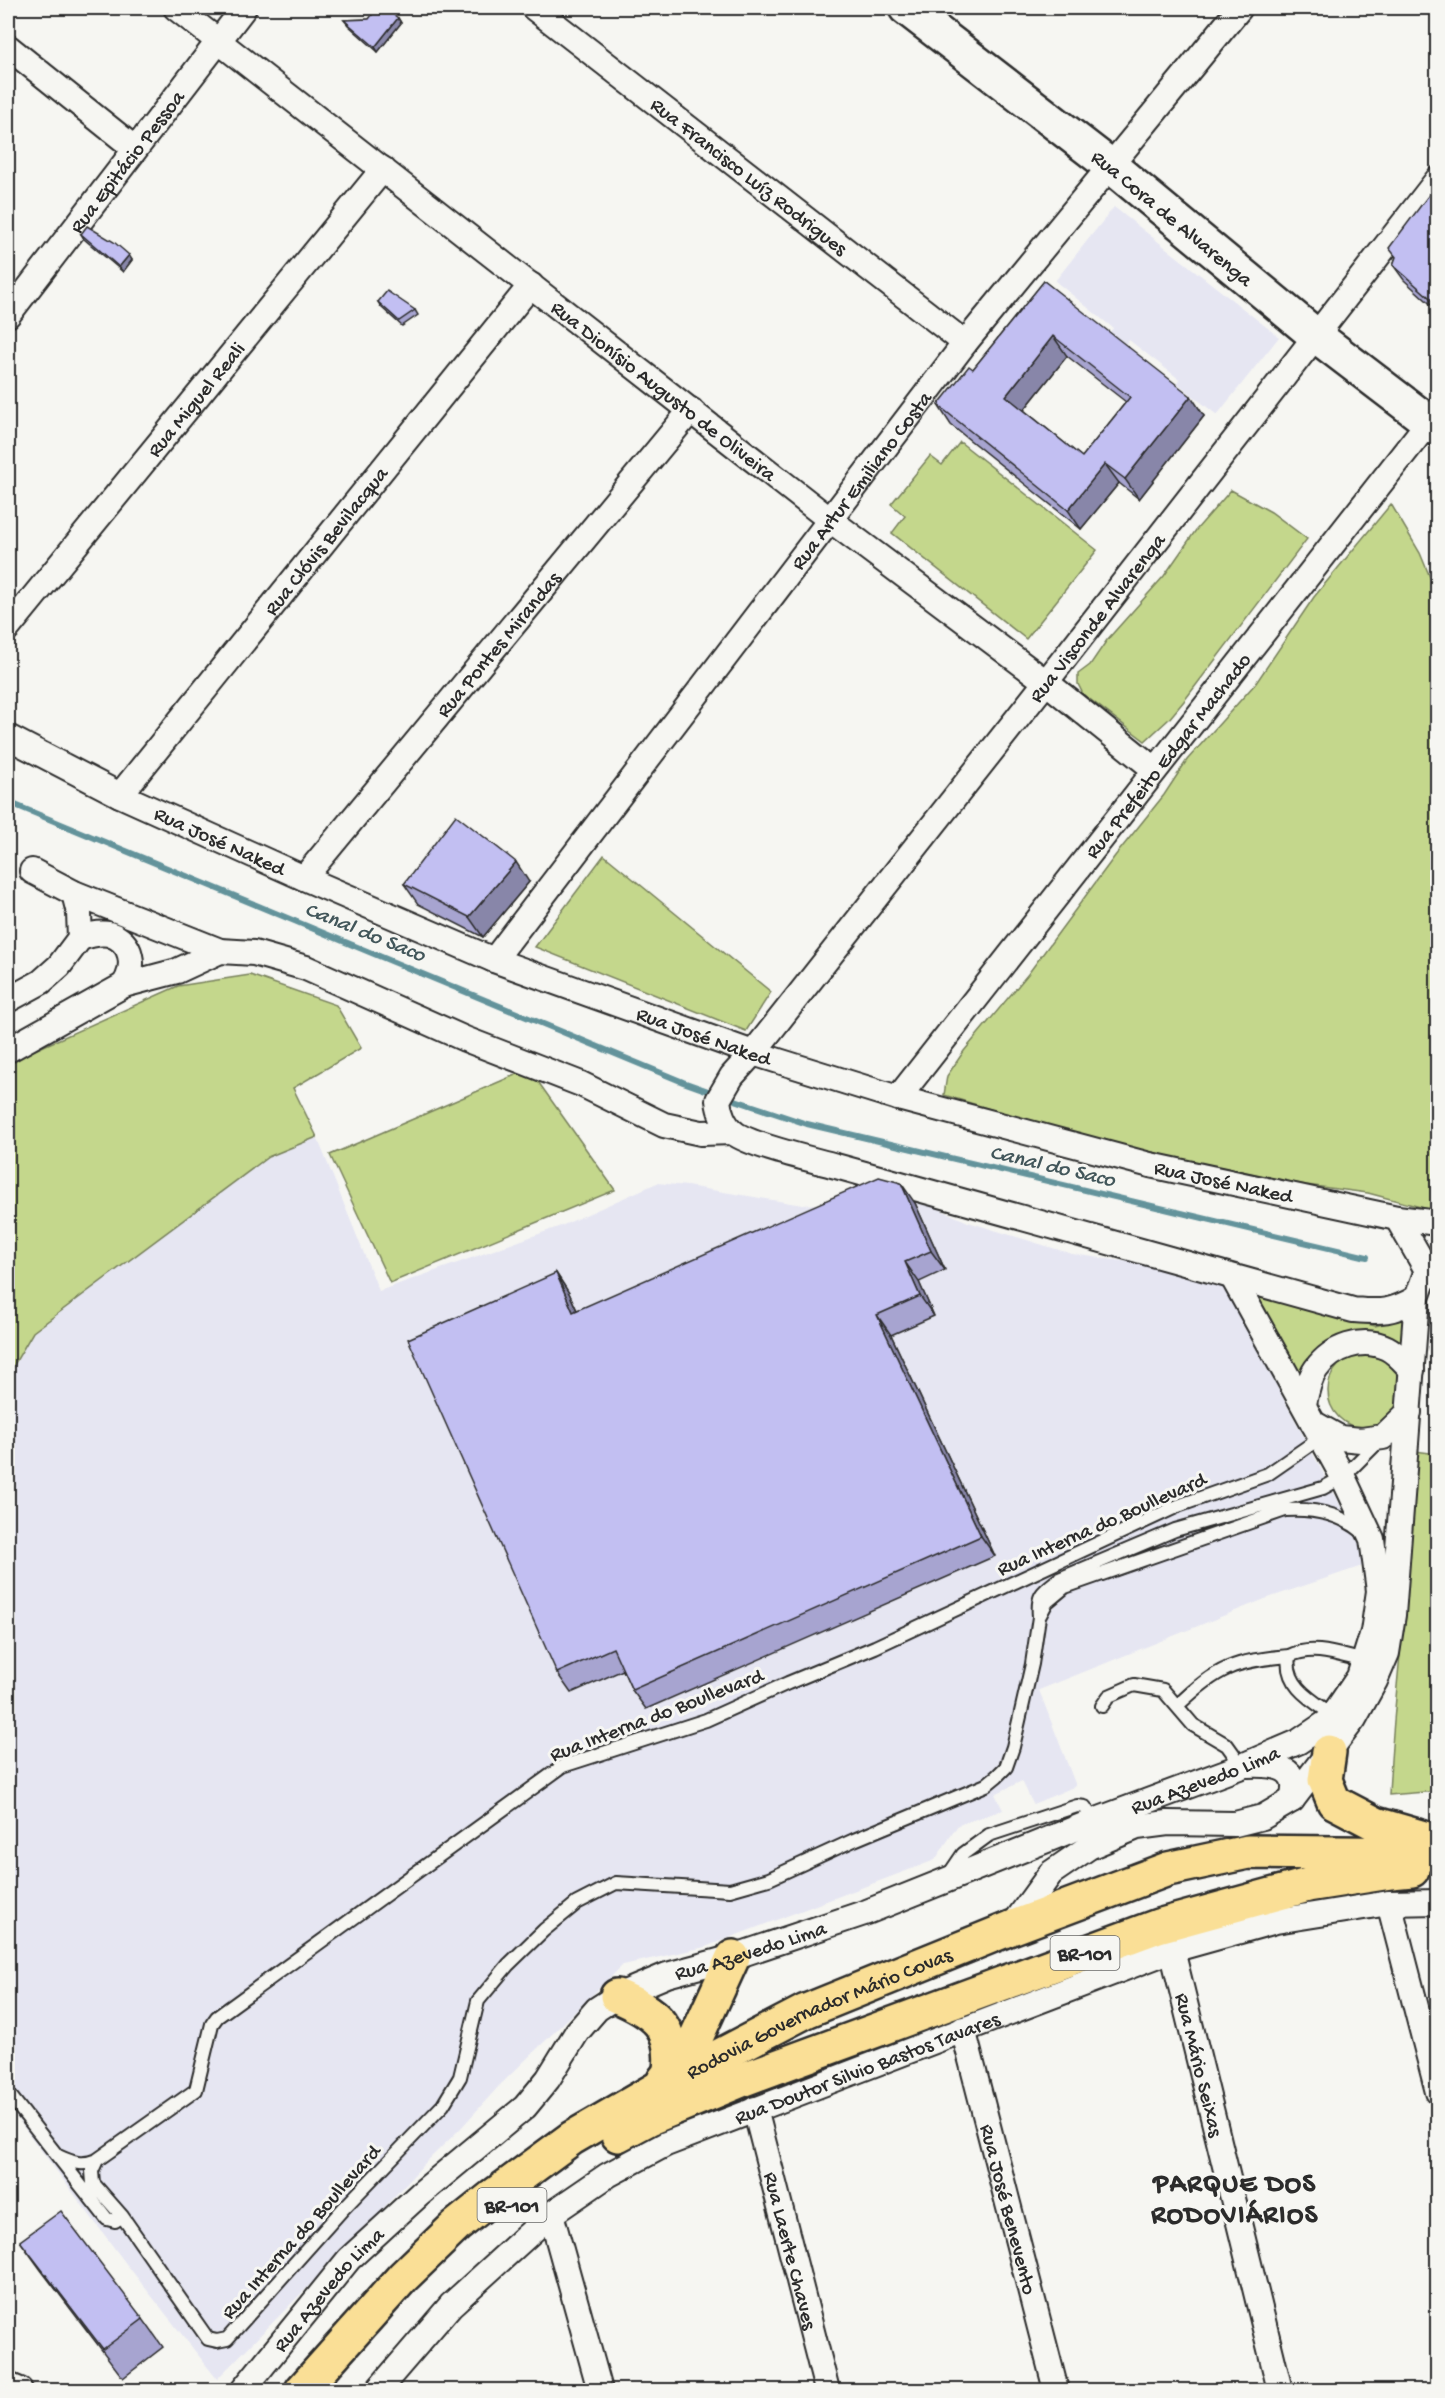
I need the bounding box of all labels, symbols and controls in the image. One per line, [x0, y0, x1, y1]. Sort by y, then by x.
street label: Rua Epitácio Pessoa [66, 86, 193, 240]
street label: Rua Francisco Luíz Rodrigues [644, 94, 852, 263]
street label: Rua Cora de Alvarenga [1085, 146, 1257, 295]
street label: Rua Dionísio Augusto de Oliveira [544, 297, 781, 490]
street label: Rua Miguel Reali [143, 338, 252, 464]
street label: Rua Artur Emiliano Costa [787, 387, 940, 576]
street label: Rua Clóvis Bevilacqua [260, 462, 396, 622]
street label: Rua Visconde Alvarenga [1025, 529, 1174, 709]
street label: Rua Pontes Mirandas [433, 567, 569, 724]
street label: Rua Prefeito Edgar Machado [1081, 649, 1258, 865]
street label: Rua José Naked [149, 803, 290, 884]
water label: Canal do Saco [300, 898, 430, 970]
street label: Rua José Naked [632, 1003, 775, 1074]
water label: Canal do Saco [987, 1141, 1119, 1195]
street label: Rua José Naked [1151, 1157, 1296, 1212]
street label: Rua Interna do Boullevard [994, 1468, 1212, 1584]
street label: Rua Interna do Boullevard [547, 1664, 769, 1770]
street label: Rua Azevedo Lima [1128, 1742, 1286, 1822]
street label: Rua Azevedo Lima [673, 1917, 831, 1988]
road number: BR-101 [1050, 1936, 1120, 1970]
street label: Rodovia Governador Mário Covas [683, 1944, 958, 2087]
street label: Rua Mário Seixas [1167, 1991, 1227, 2141]
street label: Rua Doutor Silvio Bastos Tavares [732, 2008, 1005, 2132]
street label: Rua José Benevento [972, 2122, 1040, 2298]
street label: Rua Interna do Boullevard [218, 2140, 389, 2326]
street label: Rua Laerte Chaves [756, 2170, 820, 2334]
district label: PARQUE DOS RODOVIÁRIOS [1150, 2170, 1319, 2233]
road number: BR-101 [478, 2188, 546, 2222]
street label: Rua Azevedo Lima [270, 2223, 392, 2359]

